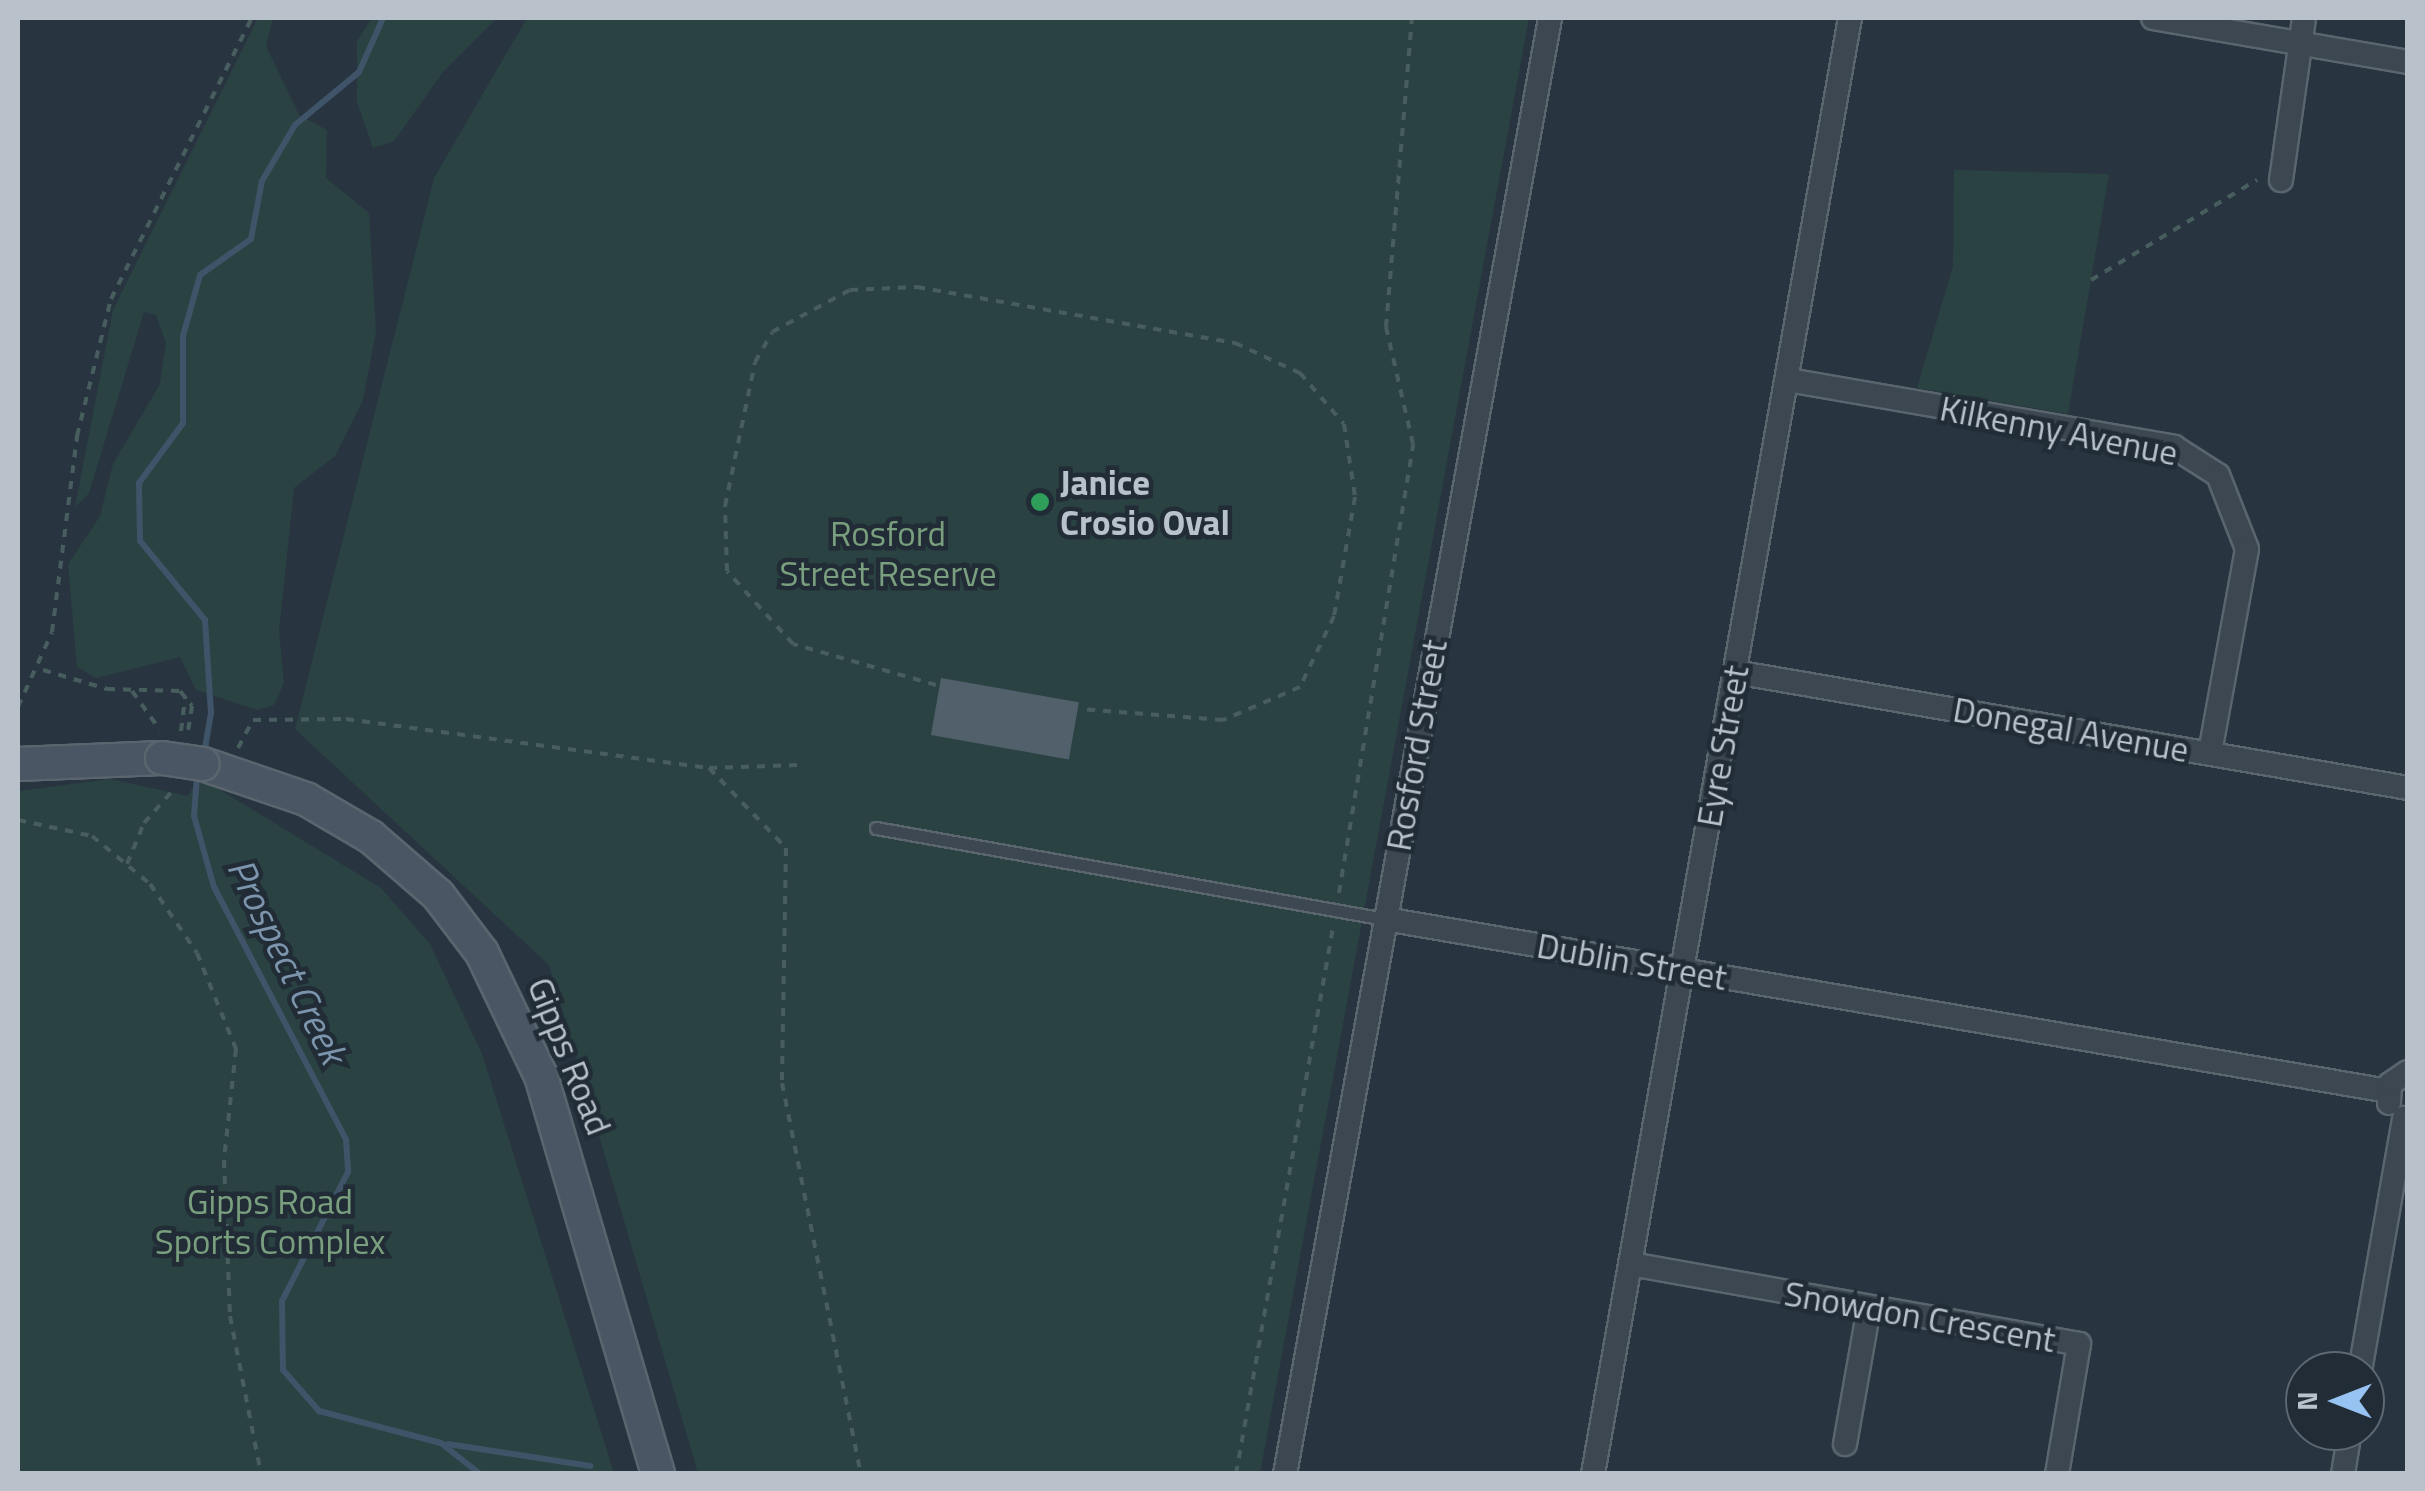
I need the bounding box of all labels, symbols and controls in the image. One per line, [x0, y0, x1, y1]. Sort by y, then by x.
street label: Kilkenny Avenue [1937, 386, 2181, 474]
place label: Janice Crosio Oval [1060, 461, 1230, 543]
marker: Janice Crosio Oval [1029, 491, 1051, 513]
park label: Rosford Street Reserve [779, 512, 997, 594]
street label: Rosford Street [1377, 636, 1455, 854]
street label: Eyre Street [1687, 662, 1757, 830]
street label: Donegal Avenue [1950, 688, 2192, 770]
water label: Prospect Creek [218, 851, 356, 1071]
street label: Dublin Street [1534, 924, 1730, 998]
street label: Gipps Road [519, 971, 621, 1141]
park label: Gipps Road Sports Complex [155, 1180, 385, 1262]
street label: Snowdon Crescent [1781, 1271, 2059, 1361]
north arrow [2285, 1351, 2385, 1451]
text: N [2285, 1391, 2328, 1411]

